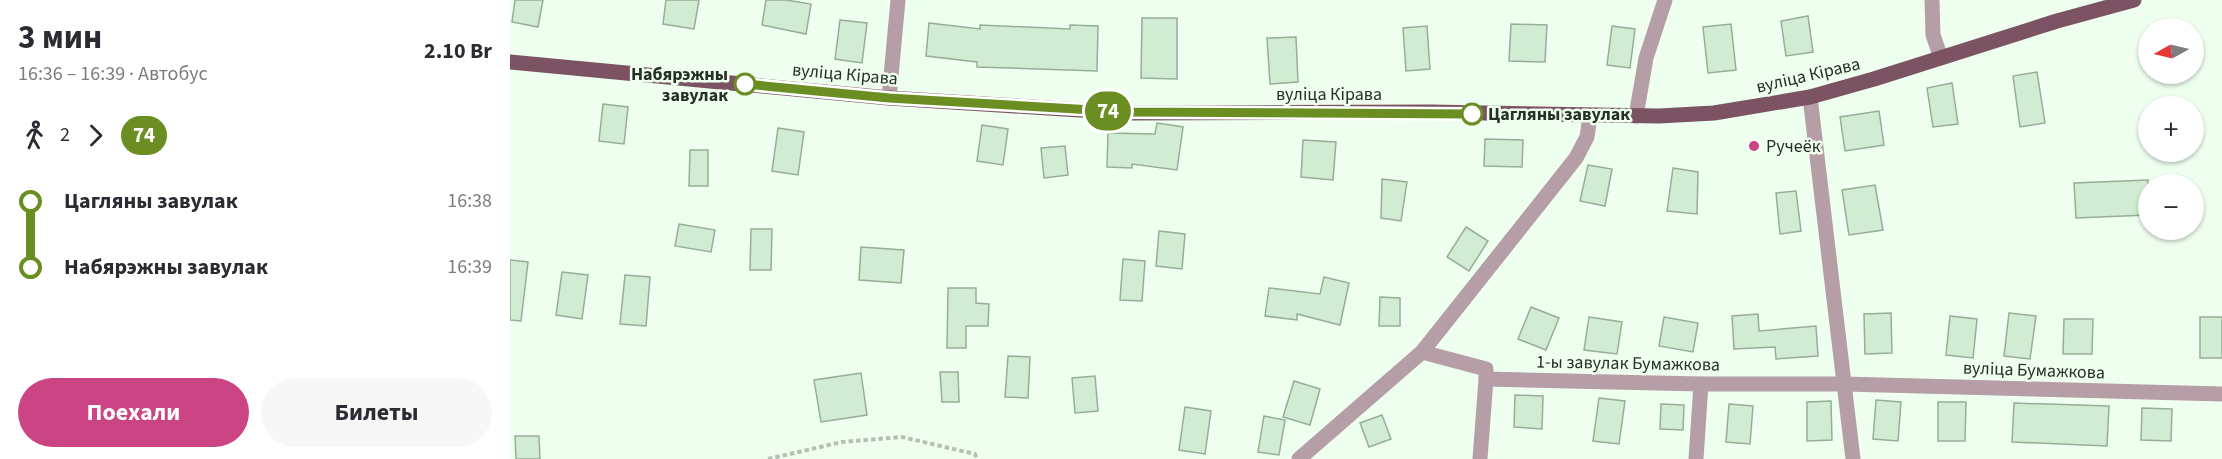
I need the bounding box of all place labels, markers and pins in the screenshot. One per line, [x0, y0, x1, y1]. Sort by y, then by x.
place label: Набярэжны завулак [631, 62, 728, 108]
marker: Набярэжны завулак [734, 73, 756, 95]
place label: Цагляны завулак [1488, 102, 1630, 127]
marker: Цагляны завулак [1461, 103, 1483, 125]
place label: Ручеёк [1766, 134, 1821, 159]
marker: Ручеёк [1747, 139, 1761, 153]

